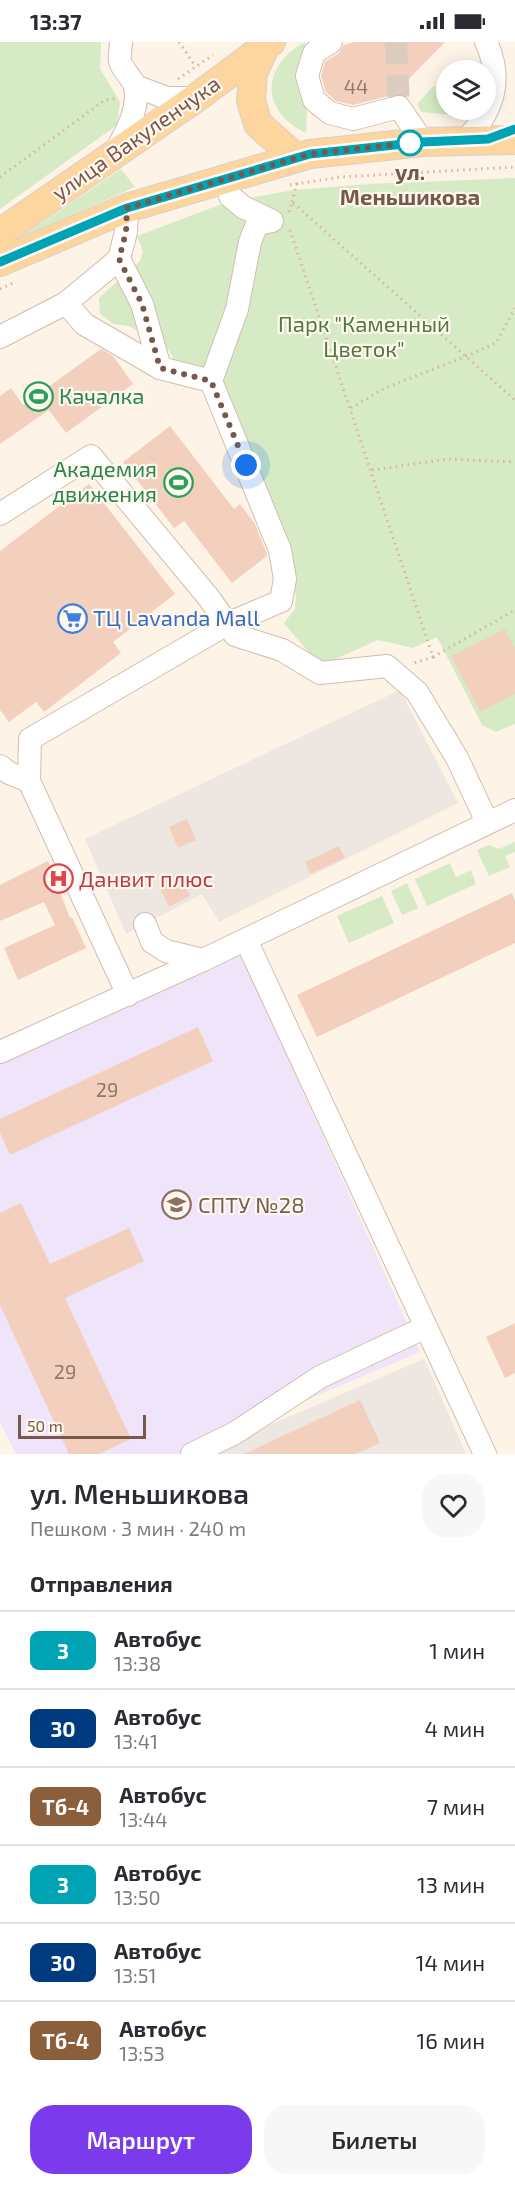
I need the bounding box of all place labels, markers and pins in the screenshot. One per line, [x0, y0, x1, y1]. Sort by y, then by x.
marker: ул. Меньшикова [397, 130, 423, 156]
place label: ул. Меньшикова [340, 158, 480, 209]
sports icon: Качалка [22, 380, 54, 412]
place label: Качалка [59, 382, 145, 408]
place label: Академия движения [52, 455, 157, 506]
sports icon: Академия движения [162, 466, 194, 498]
supermarket icon: ТЦ Lavanda Mall [56, 602, 88, 634]
place label: ТЦ Lavanda Mall [93, 604, 260, 630]
hospital icon: Данвит плюс [42, 863, 74, 895]
place label: Данвит плюс [79, 865, 213, 891]
school or university icon: СПТУ №28 [161, 1189, 193, 1221]
place label: СПТУ №28 [198, 1191, 305, 1217]

